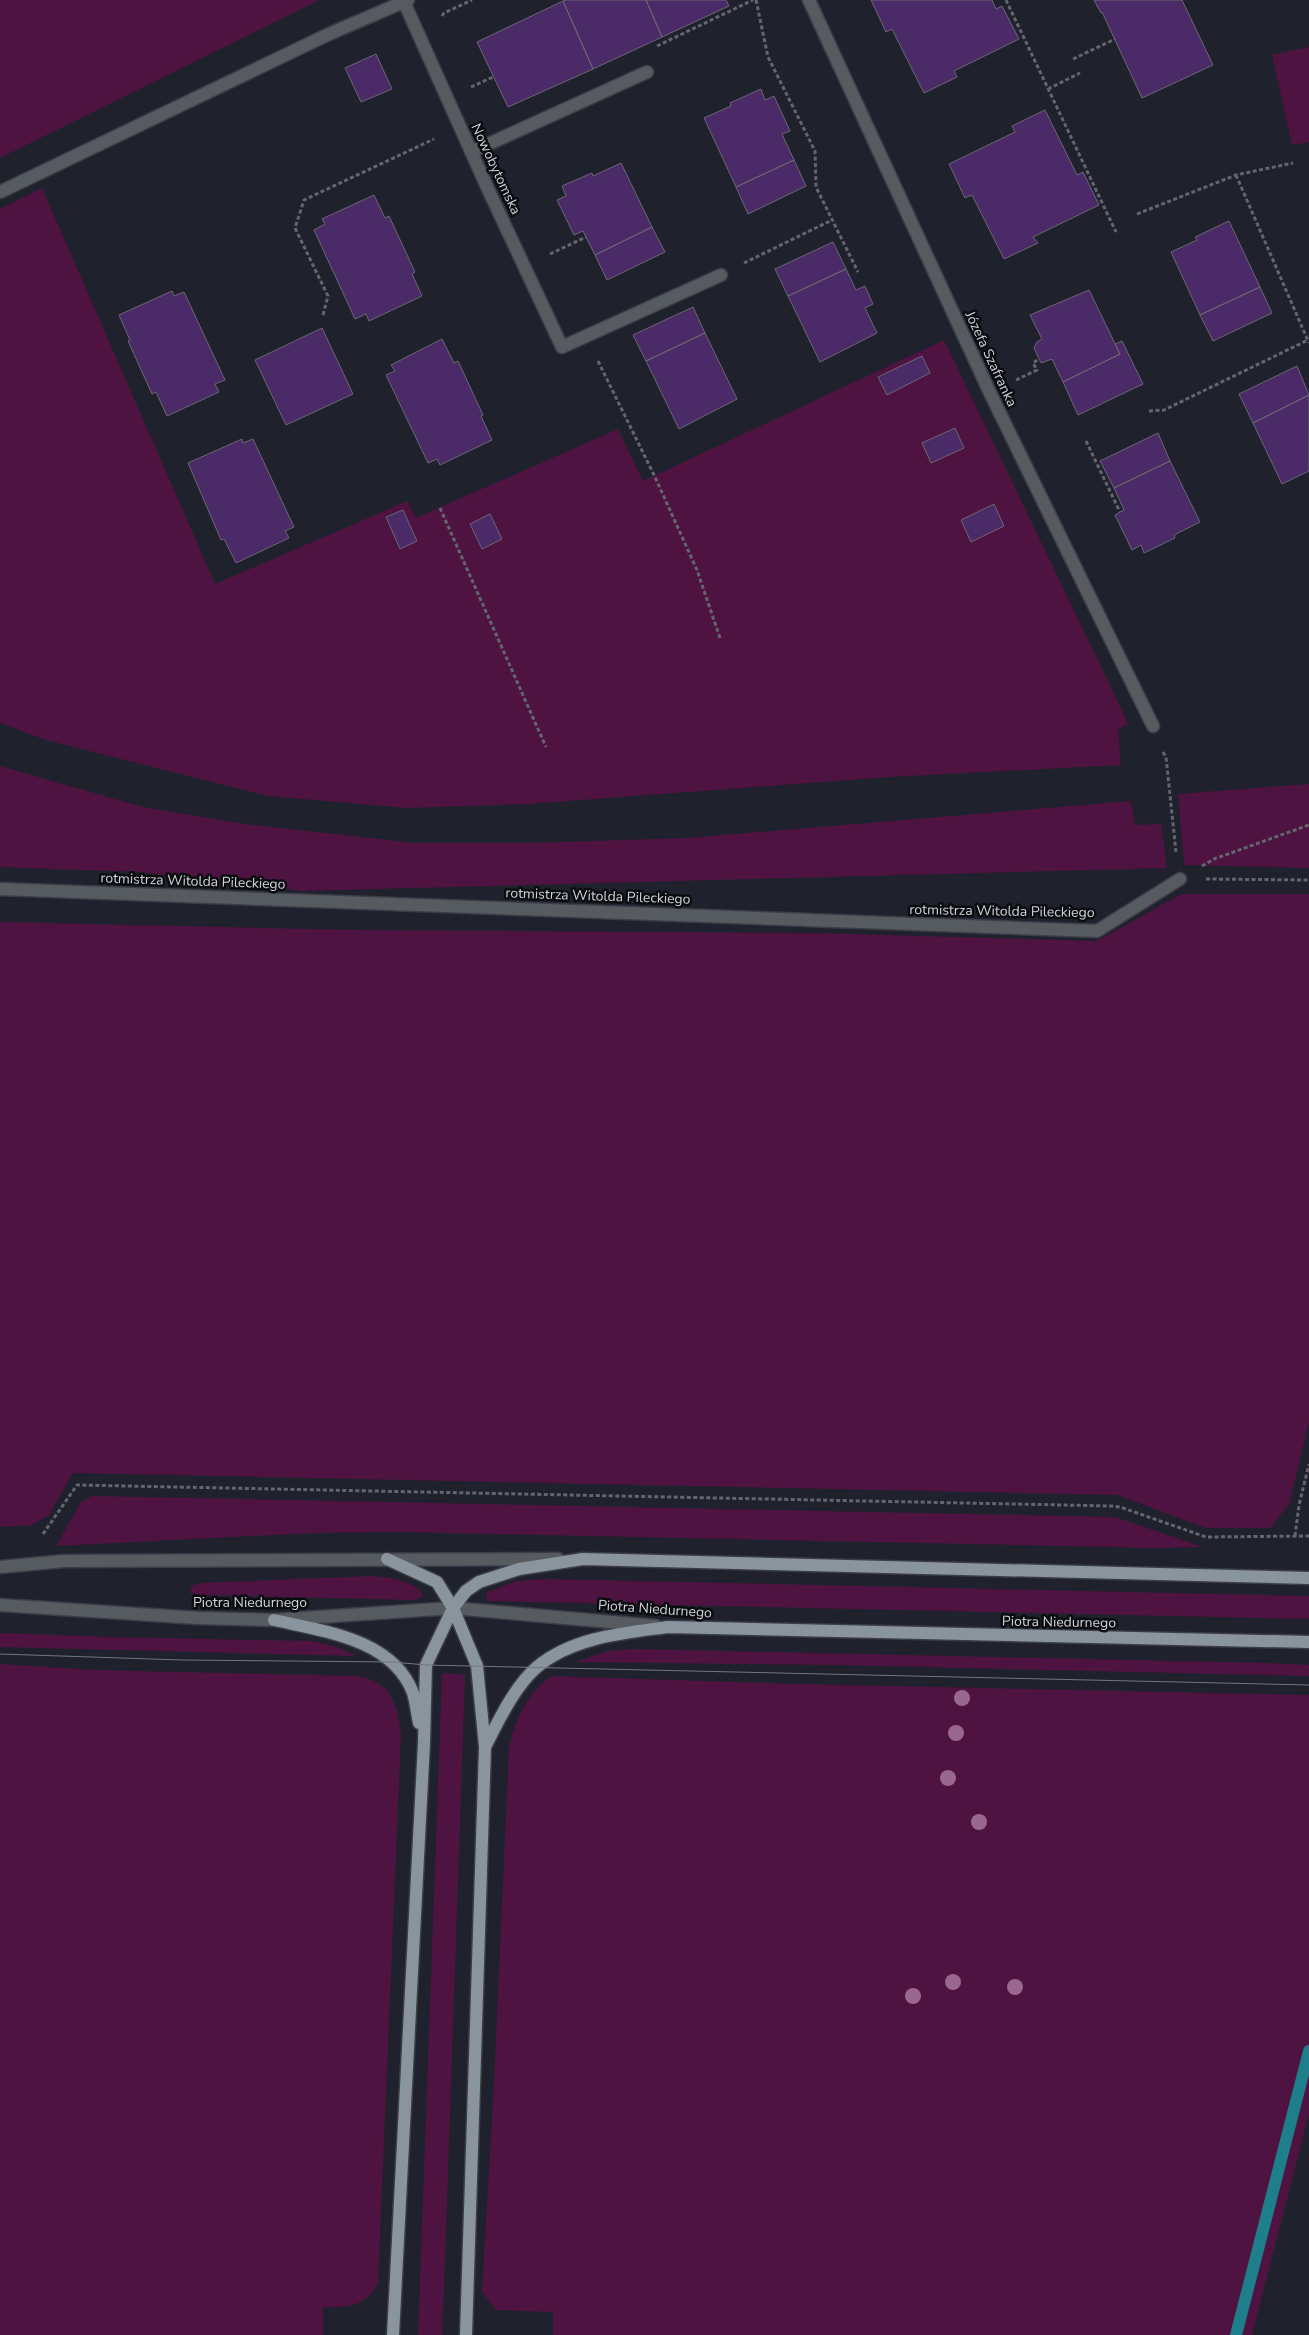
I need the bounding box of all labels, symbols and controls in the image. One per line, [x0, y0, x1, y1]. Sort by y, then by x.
street label: Nowobytomska [467, 120, 525, 218]
street label: Józefa Szafranka [960, 307, 1021, 410]
street label: rotmistrza Witolda Pileckiego [100, 868, 286, 894]
street label: rotmistrza Witolda Pileckiego [505, 883, 691, 909]
street label: rotmistrza Witolda Pileckiego [909, 900, 1095, 922]
street label: Piotra Niedurnego [193, 1593, 307, 1612]
street label: Piotra Niedurnego [597, 1596, 713, 1622]
street label: Piotra Niedurnego [1002, 1612, 1116, 1632]

